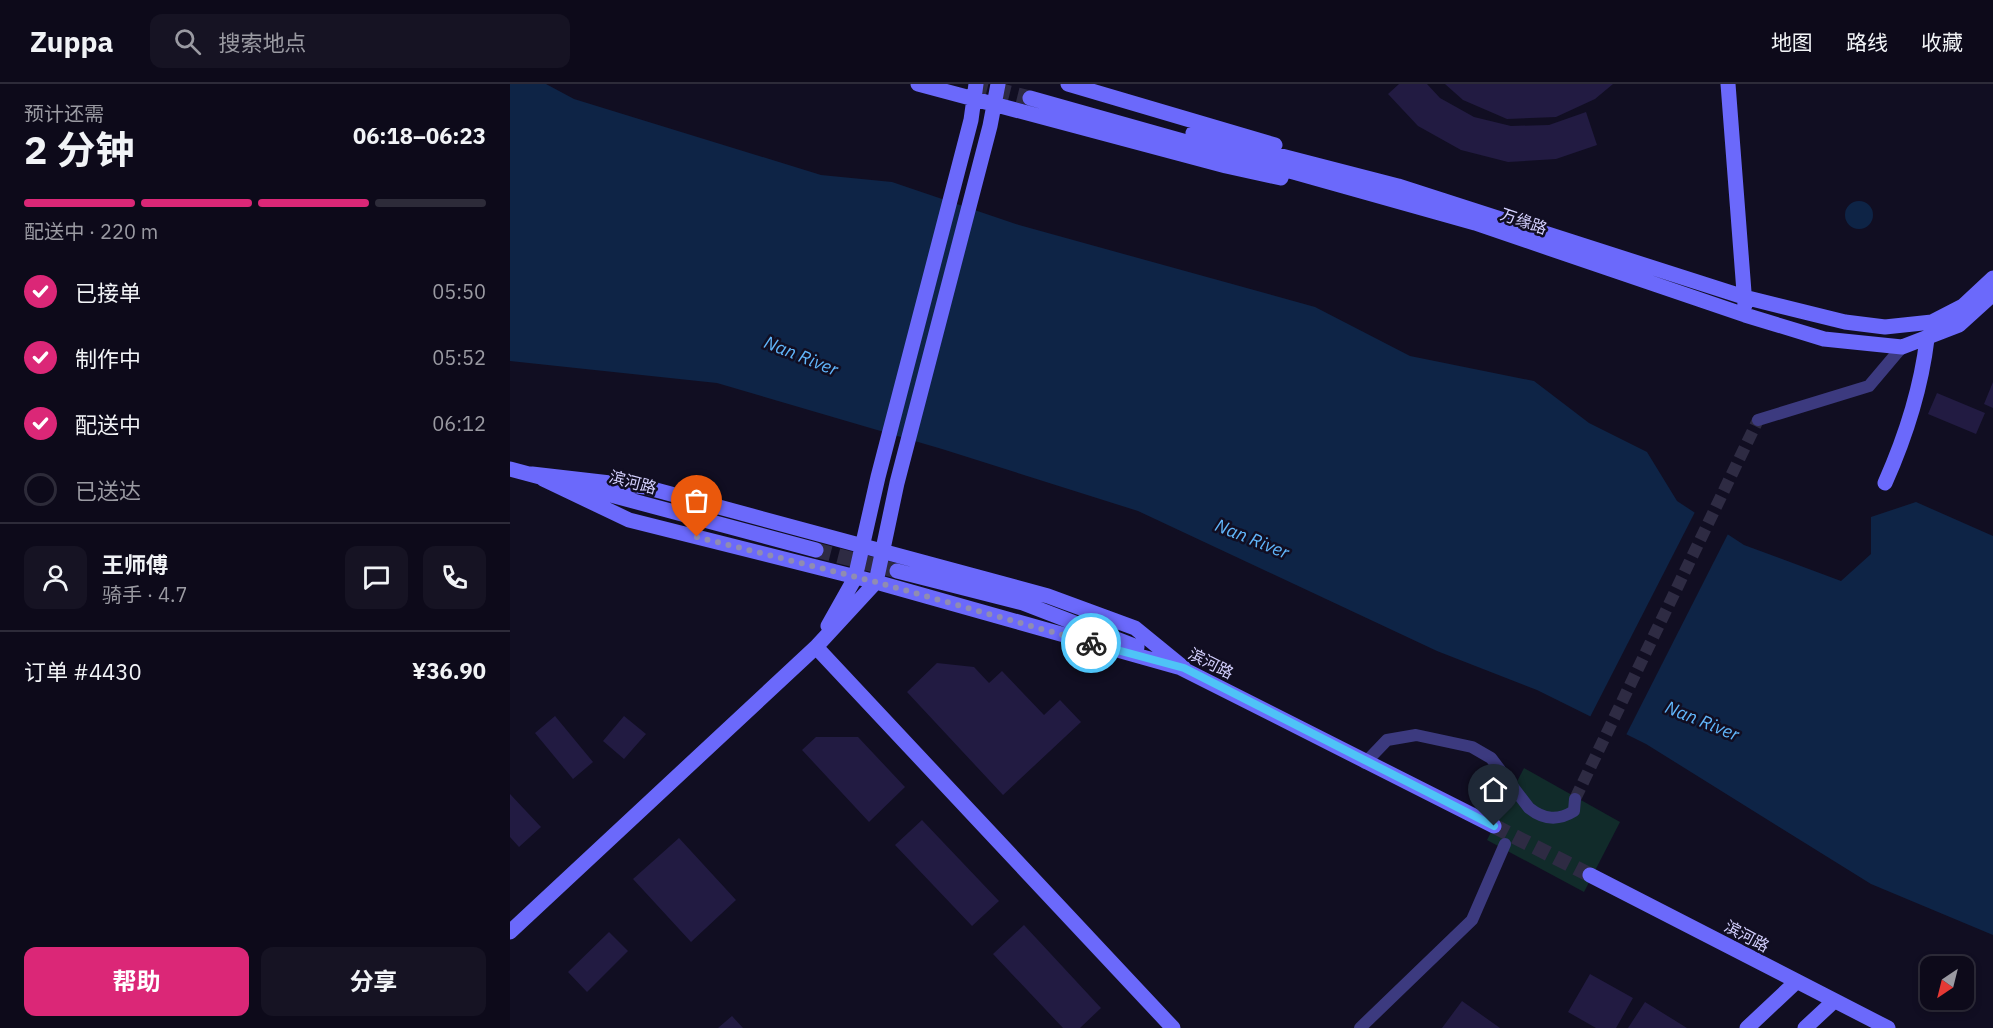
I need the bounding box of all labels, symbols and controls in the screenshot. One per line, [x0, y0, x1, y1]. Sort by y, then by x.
search box [150, 14, 570, 68]
text: Zuppa [30, 23, 114, 60]
icon: search [171, 25, 204, 58]
text: 搜索地点 [219, 28, 307, 57]
text: 地图 [1771, 28, 1813, 56]
text: 路线 [1846, 28, 1888, 56]
text: 收藏 [1921, 28, 1963, 56]
text: 预计还需 [24, 100, 104, 127]
text: 06:18–06:23 [353, 121, 486, 150]
text: 2 分钟 [24, 124, 135, 175]
street label: 万缘路 [1498, 204, 1550, 238]
text: 配送中 · 220 m [24, 218, 158, 245]
icon: check [24, 275, 57, 308]
text: 已接单 [75, 278, 141, 307]
text: 05:50 [432, 278, 486, 305]
water label: Nan River [761, 330, 842, 381]
icon: check [24, 341, 57, 374]
text: 制作中 [75, 344, 141, 373]
text: 05:52 [432, 344, 486, 371]
icon: check [24, 407, 57, 440]
text: 配送中 [75, 410, 141, 439]
text: 06:12 [432, 410, 486, 437]
street label: 滨河路 [607, 466, 659, 498]
pin [671, 475, 722, 537]
text: 已送达 [75, 476, 141, 505]
icon: bag [680, 484, 713, 517]
water label: Nan River [1212, 513, 1293, 564]
button: person [24, 546, 87, 609]
button: chat [345, 546, 408, 609]
button: phone [423, 546, 486, 609]
text: 王师傅 [102, 550, 168, 579]
text: 骑手 · 4.7 [102, 581, 187, 608]
courier [1061, 613, 1121, 673]
icon: bike [1075, 627, 1108, 660]
street label: 滨河路 [1185, 643, 1237, 683]
text: ¥36.90 [412, 656, 486, 685]
text: 订单 #4430 [24, 657, 142, 686]
water label: Nan River [1662, 695, 1743, 746]
pin [1468, 764, 1519, 826]
icon: home [1477, 773, 1510, 806]
street label: 滨河路 [1721, 916, 1773, 956]
button: 帮助 [24, 947, 249, 1016]
button: 分享 [261, 947, 486, 1016]
north arrow [1920, 956, 1974, 1010]
map controls [1920, 956, 1974, 1010]

